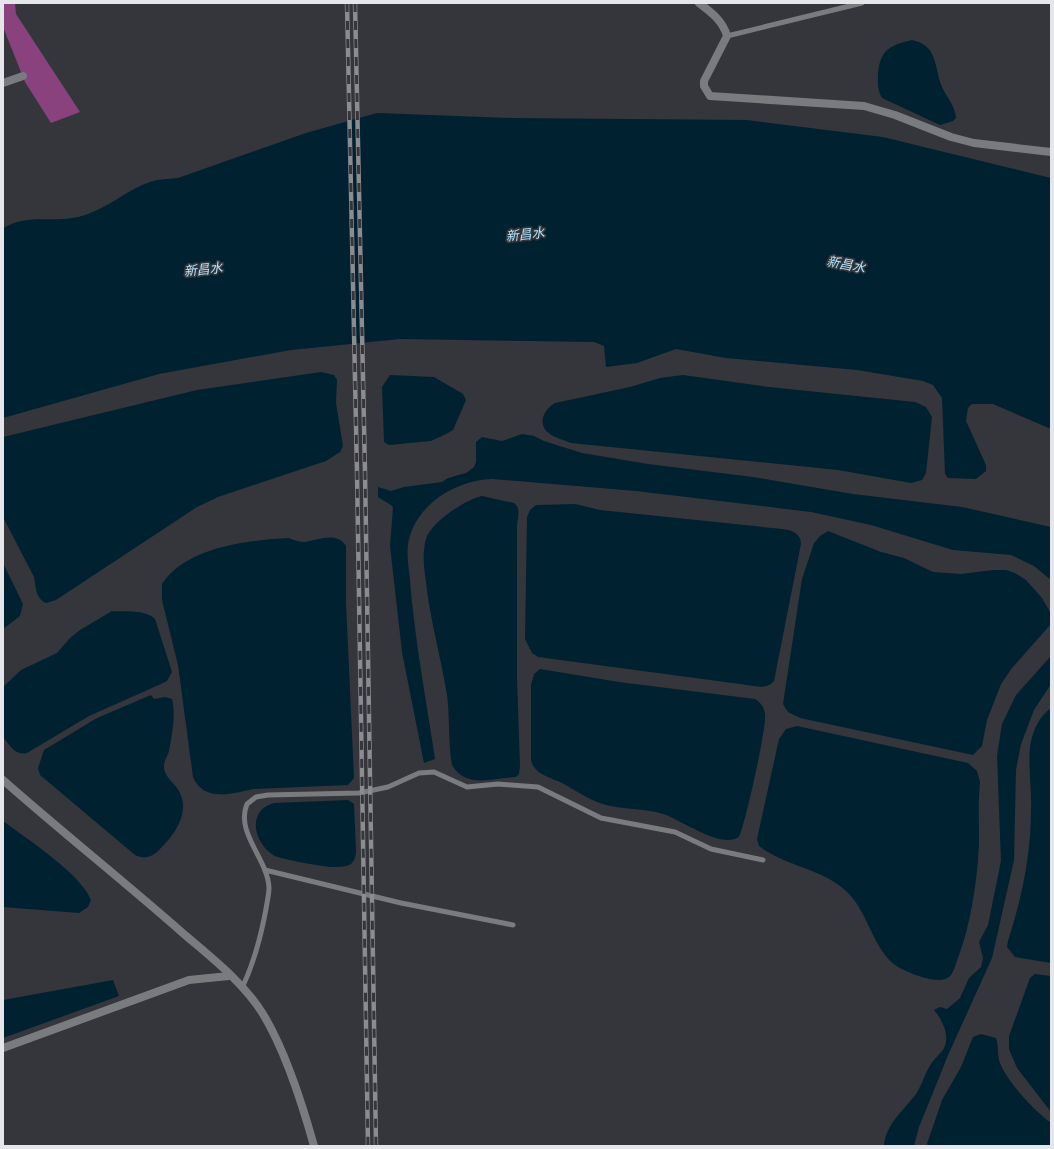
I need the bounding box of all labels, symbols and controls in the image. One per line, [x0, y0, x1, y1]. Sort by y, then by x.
water label: 新昌水 [505, 224, 546, 244]
water label: 新昌水 [825, 252, 868, 276]
water label: 新昌水 [183, 259, 224, 279]

